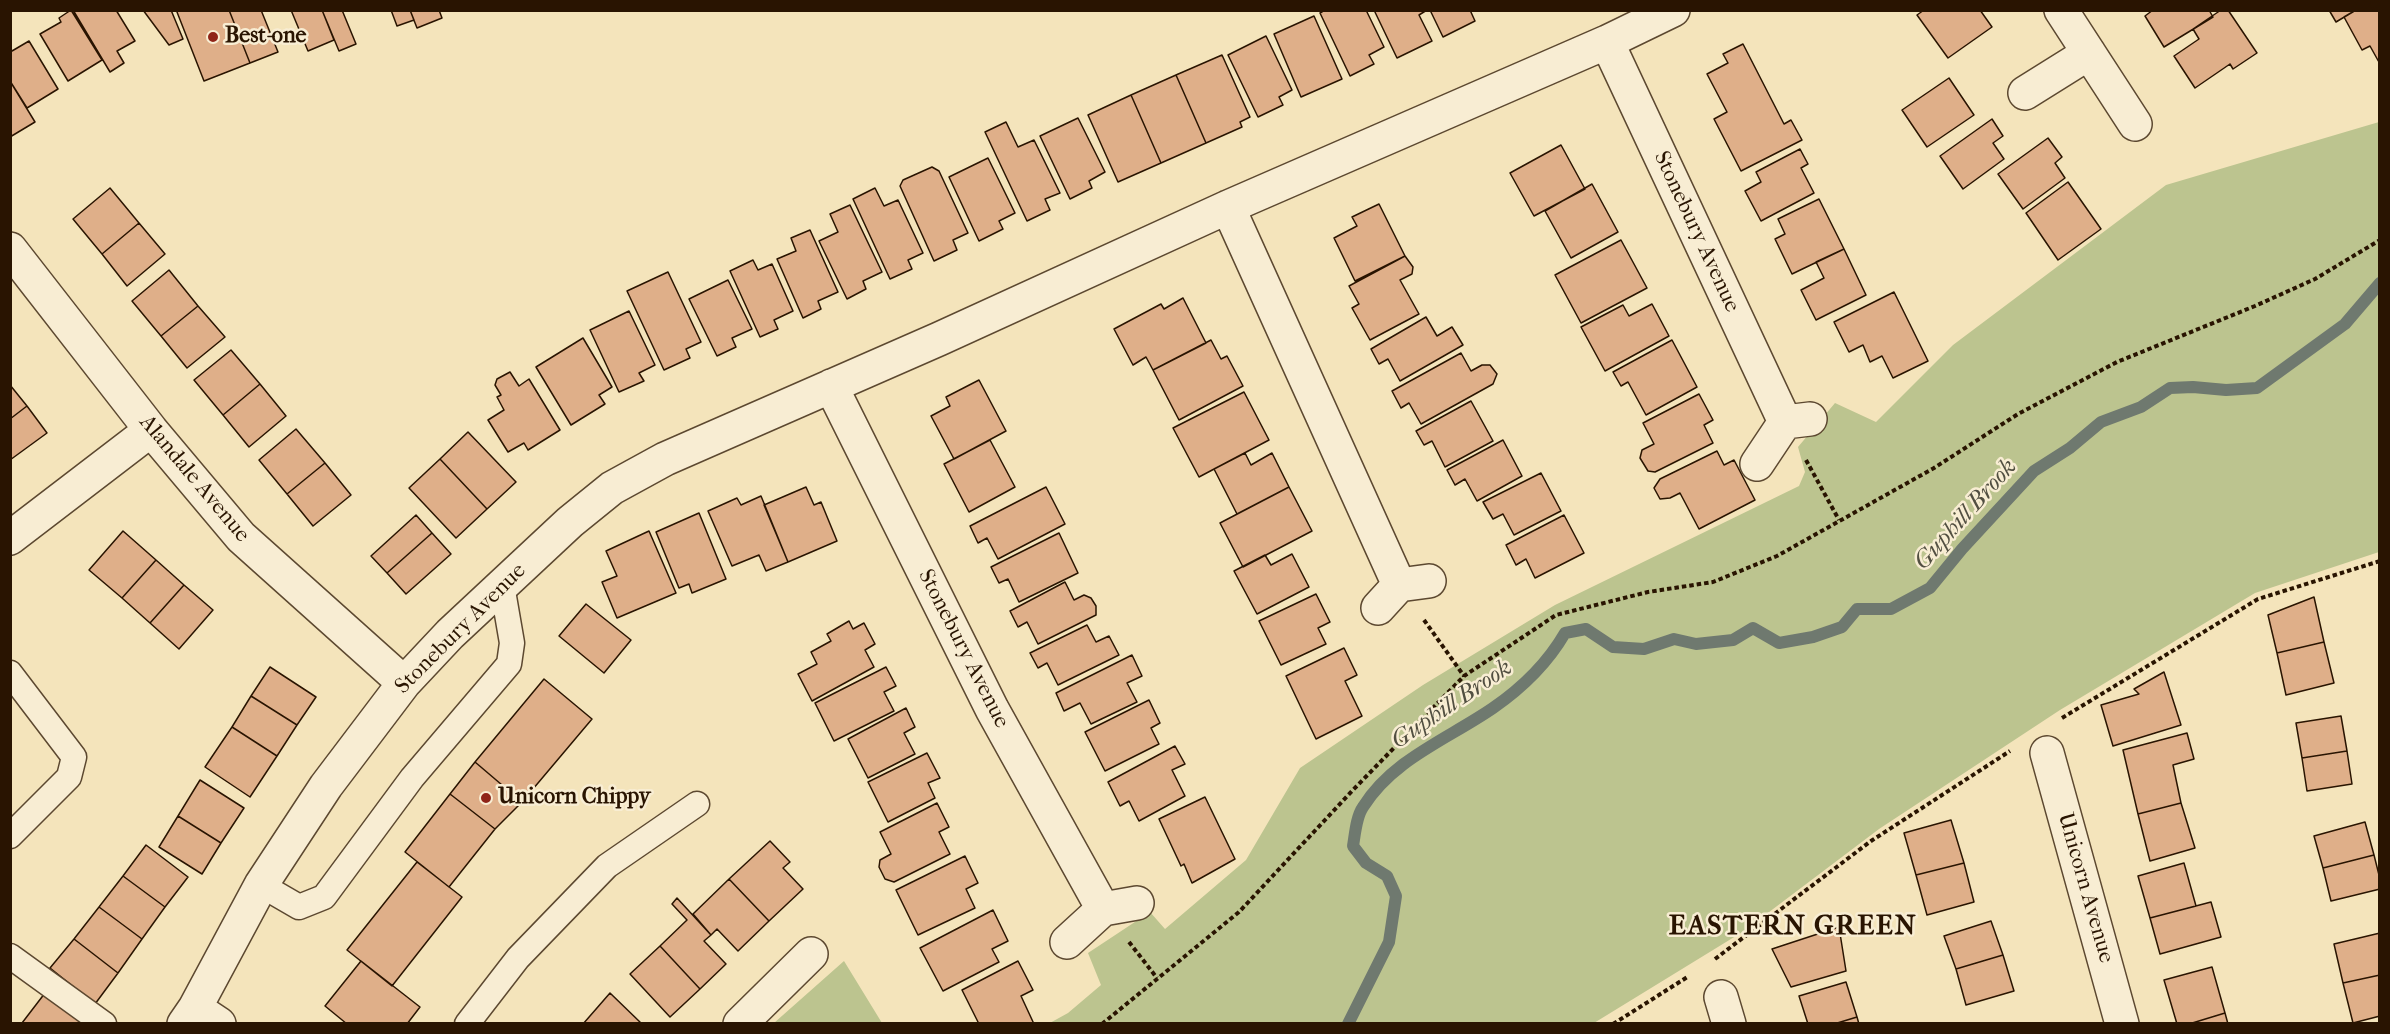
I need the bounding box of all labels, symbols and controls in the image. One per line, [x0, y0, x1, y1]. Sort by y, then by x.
place label: Best-one [225, 24, 306, 50]
marker: Best-one [206, 30, 220, 44]
street label: Stonebury Avenue [1647, 147, 1745, 317]
street label: Alandale Avenue [133, 410, 255, 548]
water label: Guphill Brook [1909, 454, 2023, 576]
street label: Stonebury Avenue [390, 558, 532, 700]
street label: Stonebury Avenue [912, 565, 1014, 733]
water label: Guphill Brook [1386, 654, 1518, 756]
place label: Unicorn Chippy [498, 785, 650, 811]
marker: Unicorn Chippy [479, 791, 493, 805]
street label: Unicorn Avenue [2051, 810, 2119, 966]
district label: EASTERN GREEN [1669, 910, 1917, 944]

